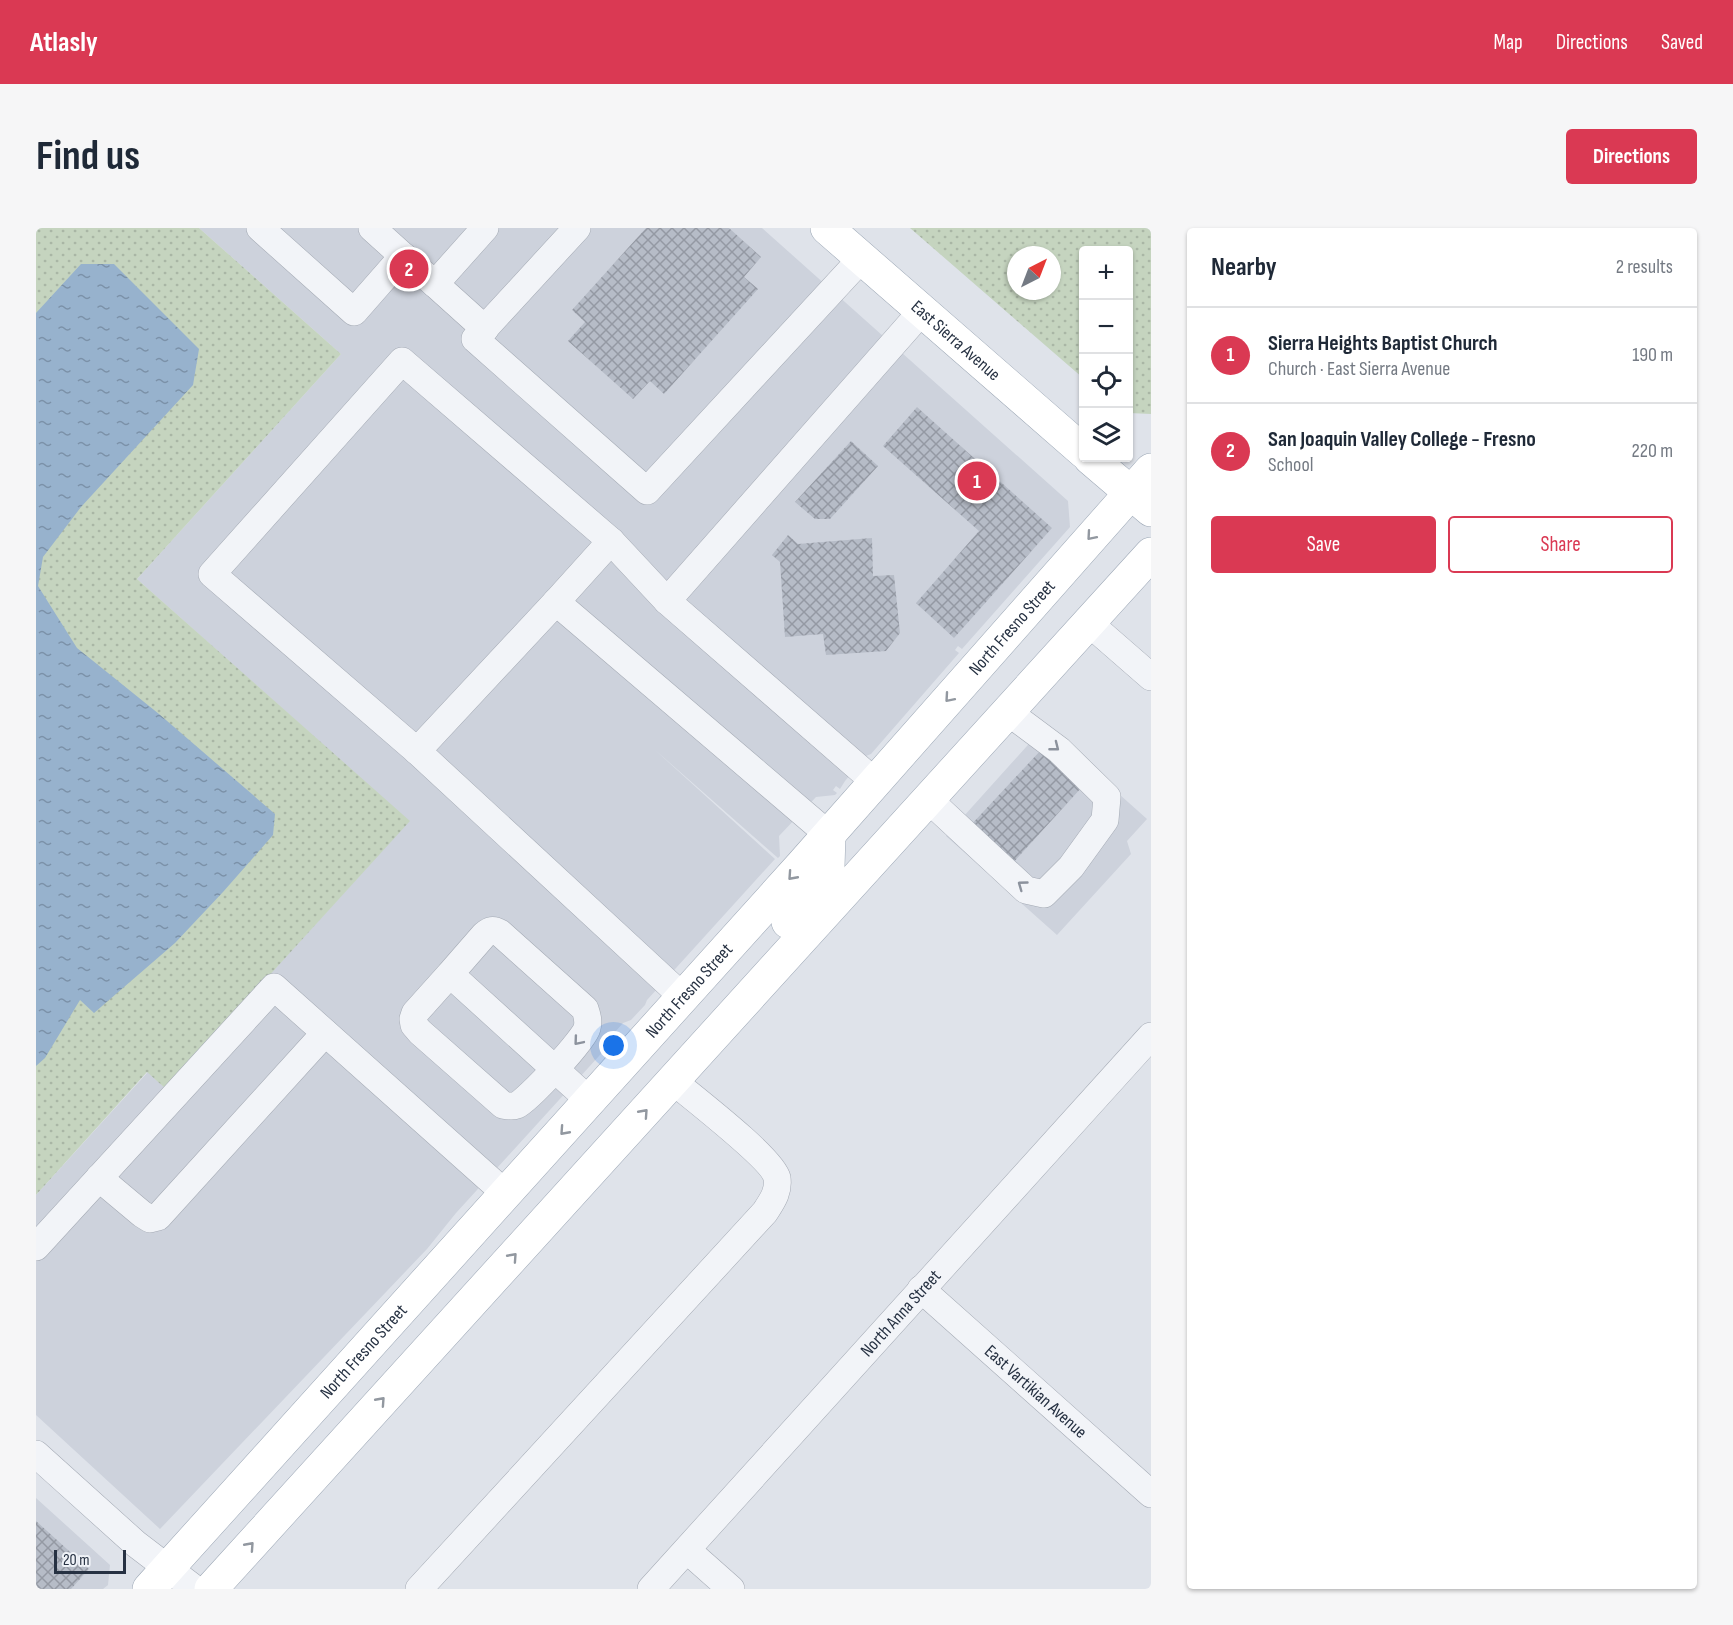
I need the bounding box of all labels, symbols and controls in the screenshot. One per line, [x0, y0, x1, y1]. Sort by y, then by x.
text: Atlasly [30, 26, 98, 59]
text: Map [1493, 30, 1523, 55]
text: Directions [1556, 30, 1628, 55]
text: Saved [1661, 30, 1703, 55]
button: Directions [1566, 129, 1697, 184]
text: Find us [36, 131, 140, 182]
pin: 2 [390, 246, 428, 291]
north arrow [1007, 246, 1061, 300]
map controls [1079, 246, 1133, 462]
button: + [1079, 246, 1133, 300]
text: Nearby [1211, 252, 1277, 283]
text: 2 results [1616, 255, 1673, 279]
street label: East Sierra Avenue [907, 296, 1005, 385]
button: − [1079, 300, 1133, 354]
text: Sierra Heights Baptist Church [1268, 330, 1498, 357]
text: 1 [1227, 343, 1234, 367]
text: 190 m [1632, 343, 1673, 367]
button: locate [1079, 354, 1133, 408]
text: Church · East Sierra Avenue [1268, 357, 1450, 381]
button: layers [1079, 408, 1133, 462]
text: San Joaquin Valley College - Fresno [1268, 426, 1536, 453]
text: 2 [1226, 439, 1235, 463]
text: 220 m [1632, 439, 1673, 463]
text: School [1268, 453, 1313, 477]
pin: 1 [958, 458, 996, 504]
button: Save [1211, 516, 1436, 573]
button: Share [1448, 516, 1673, 573]
one-way arrow [1087, 529, 1098, 540]
street label: North Fresno Street [964, 575, 1060, 679]
one-way arrow [945, 692, 956, 702]
one-way arrow [1048, 740, 1059, 751]
one-way arrow [788, 869, 799, 880]
one-way arrow [1018, 881, 1029, 892]
street label: North Fresno Street [641, 939, 737, 1042]
your location [599, 1031, 628, 1060]
one-way arrow [574, 1034, 585, 1045]
one-way arrow [637, 1109, 648, 1120]
one-way arrow [560, 1124, 571, 1134]
one-way arrow [506, 1253, 517, 1264]
street label: North Anna Street [856, 1265, 945, 1361]
street label: North Fresno Street [315, 1300, 412, 1403]
street label: East Vartikian Avenue [981, 1341, 1091, 1442]
one-way arrow [374, 1398, 385, 1408]
one-way arrow [243, 1542, 254, 1552]
scale bar [54, 1547, 126, 1574]
text: 20 m [63, 1551, 90, 1570]

